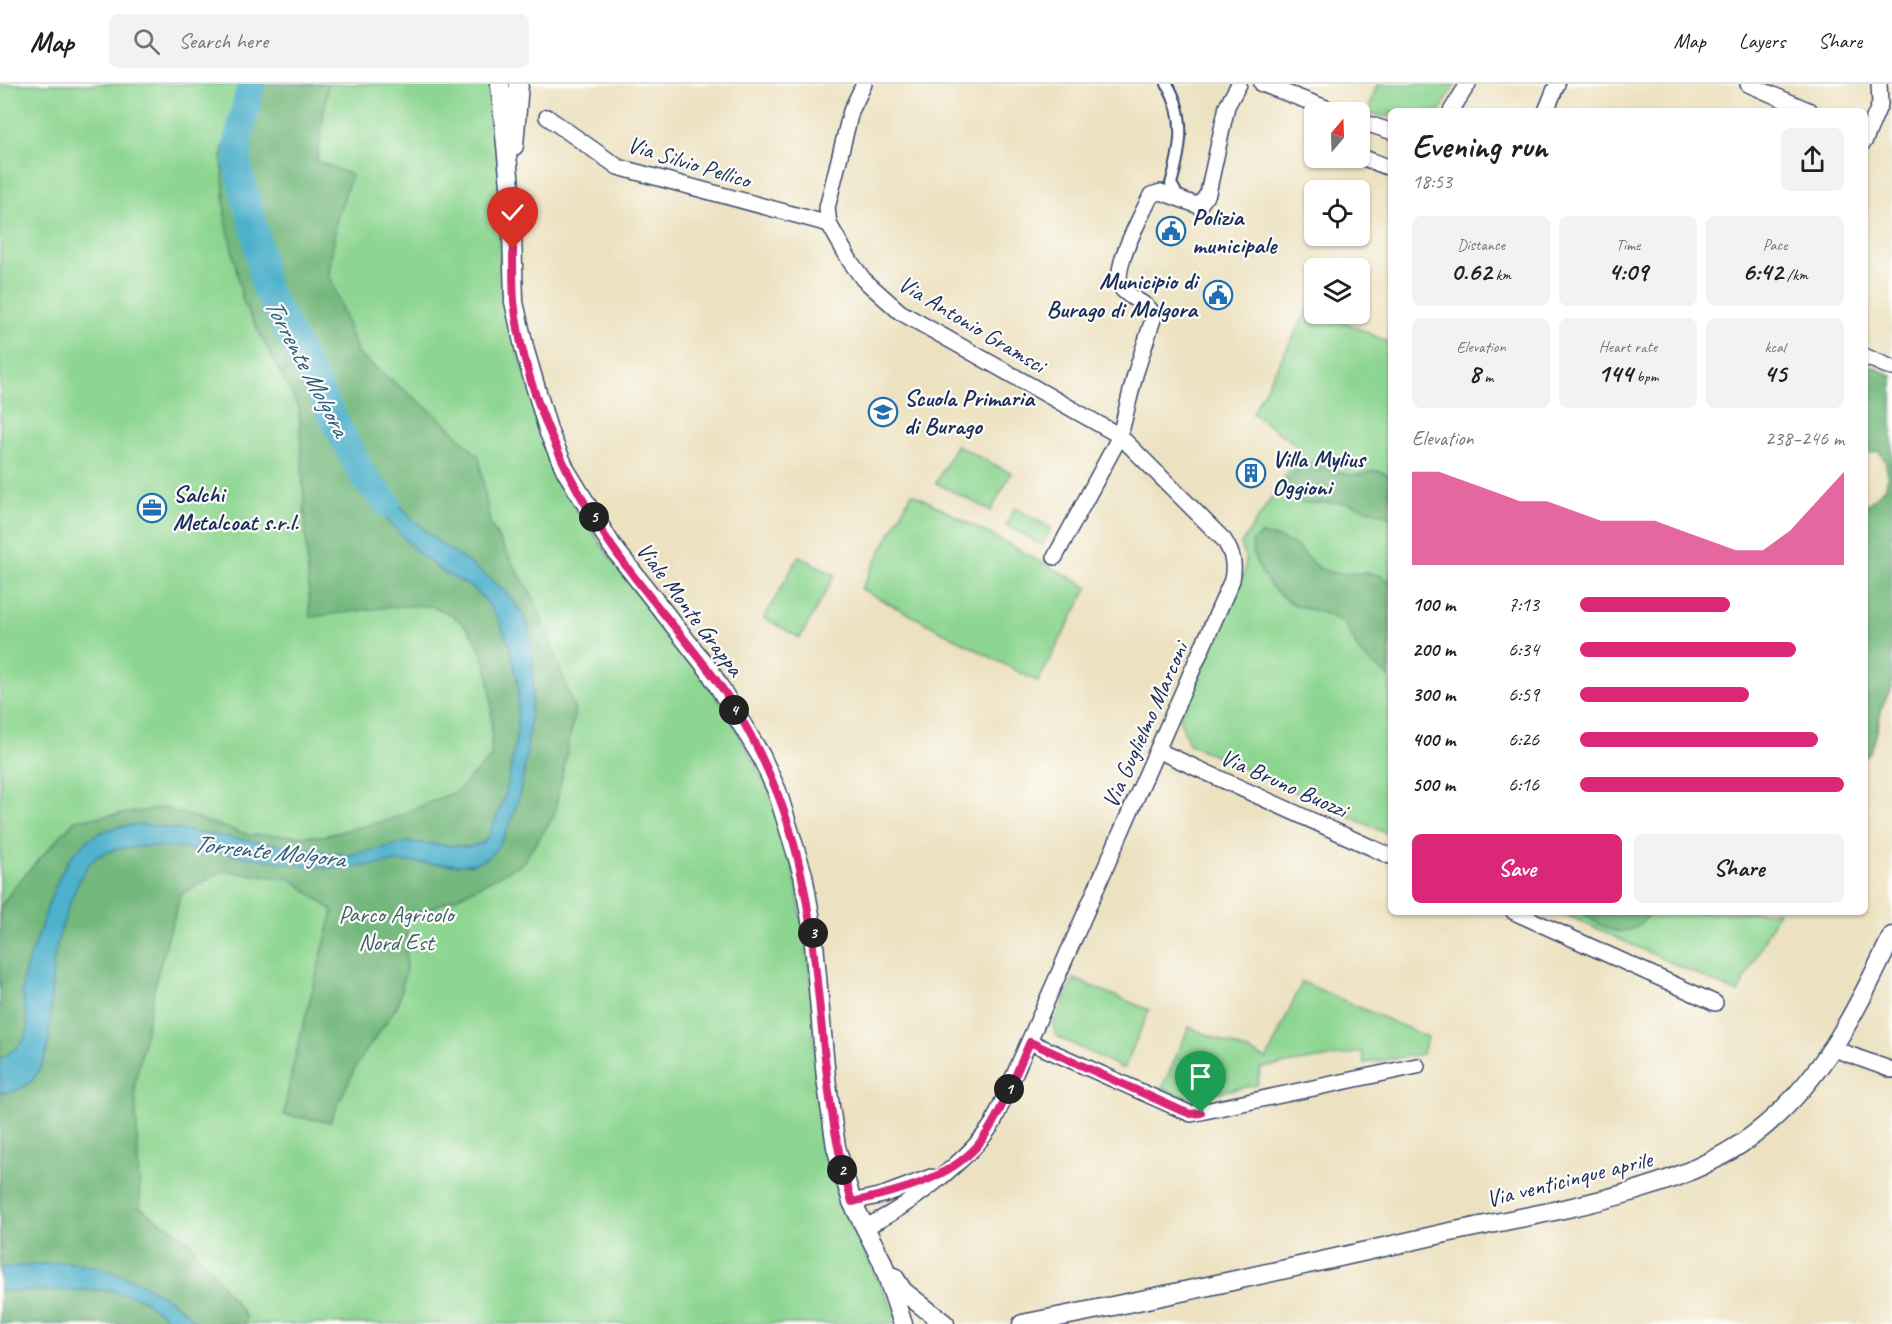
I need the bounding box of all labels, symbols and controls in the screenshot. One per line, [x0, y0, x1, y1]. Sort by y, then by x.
search box [109, 14, 529, 68]
text: Map [30, 24, 73, 59]
icon: search [130, 25, 163, 58]
text: Search here [178, 27, 268, 55]
text: Map [1673, 28, 1706, 54]
text: Layers [1739, 28, 1785, 54]
text: Share [1818, 28, 1862, 54]
north arrow [1304, 102, 1370, 168]
map controls [1304, 102, 1370, 324]
text: Evening run [1412, 125, 1547, 167]
button: share [1781, 128, 1844, 191]
street label: Via Silvio Pellico [624, 129, 757, 196]
text: 18:53 [1412, 169, 1452, 194]
button: locate [1304, 180, 1370, 246]
pin [487, 187, 538, 249]
icon: check [496, 196, 529, 229]
place label: Polizia municipale [1192, 202, 1278, 260]
public building icon: Polizia municipale [1155, 215, 1187, 247]
text: Distance [1457, 235, 1505, 255]
text: Time [1616, 235, 1640, 255]
text: Pace [1763, 235, 1787, 255]
text: 0.62 [1451, 255, 1492, 288]
text: 4:09 [1608, 255, 1648, 288]
text: 6:42 [1742, 255, 1783, 288]
button: layers [1304, 258, 1370, 324]
text: km [1492, 265, 1511, 285]
text: /km [1783, 265, 1808, 285]
place label: Municipio di Burago di Molgora [1046, 266, 1200, 324]
street label: Via Antonio Gramsci [893, 268, 1053, 381]
public building icon: Municipio di Burago di Molgora [1202, 279, 1234, 311]
water label: Torrente Molgora [257, 292, 359, 445]
text: Elevation [1456, 337, 1506, 357]
text: Heart rate [1599, 337, 1657, 357]
text: kcal [1764, 337, 1786, 357]
text: 8 [1469, 357, 1480, 390]
text: 144 [1598, 357, 1633, 390]
text: 45 [1764, 357, 1786, 390]
text: m [1480, 367, 1493, 387]
text: bpm [1633, 367, 1658, 387]
place label: Scuola Primaria di Burago [904, 383, 1036, 441]
school or university icon: Scuola Primaria di Burago [867, 396, 899, 428]
text: Elevation [1412, 426, 1474, 451]
text: 238–246 m [1765, 426, 1844, 451]
place label: Villa Mylius Oggioni [1272, 444, 1367, 502]
building icon: Villa Mylius Oggioni [1235, 457, 1267, 489]
place label: Salchi Metalcoat s.r.l. [173, 479, 300, 537]
office icon: Salchi Metalcoat s.r.l. [136, 492, 168, 524]
pin: 5 [579, 502, 609, 532]
text: 5 [591, 507, 597, 527]
street label: Viale Monte Grappa [630, 536, 751, 683]
text: 100 m [1412, 592, 1455, 617]
text: 7:13 [1508, 592, 1539, 617]
street label: Via Guglielmo Marconi [1095, 634, 1196, 813]
text: 200 m [1412, 637, 1455, 662]
text: 6:34 [1508, 637, 1539, 662]
text: 300 m [1412, 682, 1455, 707]
text: 6:59 [1508, 682, 1539, 707]
pin: 4 [719, 695, 749, 725]
text: 4 [730, 700, 738, 720]
text: 400 m [1412, 727, 1455, 752]
text: 6:26 [1508, 727, 1539, 752]
street label: Via Bruno Buozzi [1216, 742, 1355, 825]
text: 500 m [1412, 772, 1455, 797]
text: 6:16 [1508, 772, 1539, 797]
water label: Torrente Molgora [192, 827, 349, 876]
button: Save [1412, 834, 1622, 903]
button: Share [1634, 834, 1844, 903]
park label: Parco Agricolo Nord Est [338, 899, 456, 957]
pin: 3 [798, 918, 828, 948]
text: 3 [809, 923, 817, 943]
pin [1175, 1051, 1226, 1113]
icon: arrive [1184, 1060, 1217, 1093]
pin: 1 [994, 1074, 1024, 1104]
text: 1 [1005, 1079, 1013, 1099]
street label: Via venticinque aprile [1483, 1143, 1657, 1214]
pin: 2 [827, 1155, 857, 1185]
text: 2 [838, 1160, 846, 1180]

